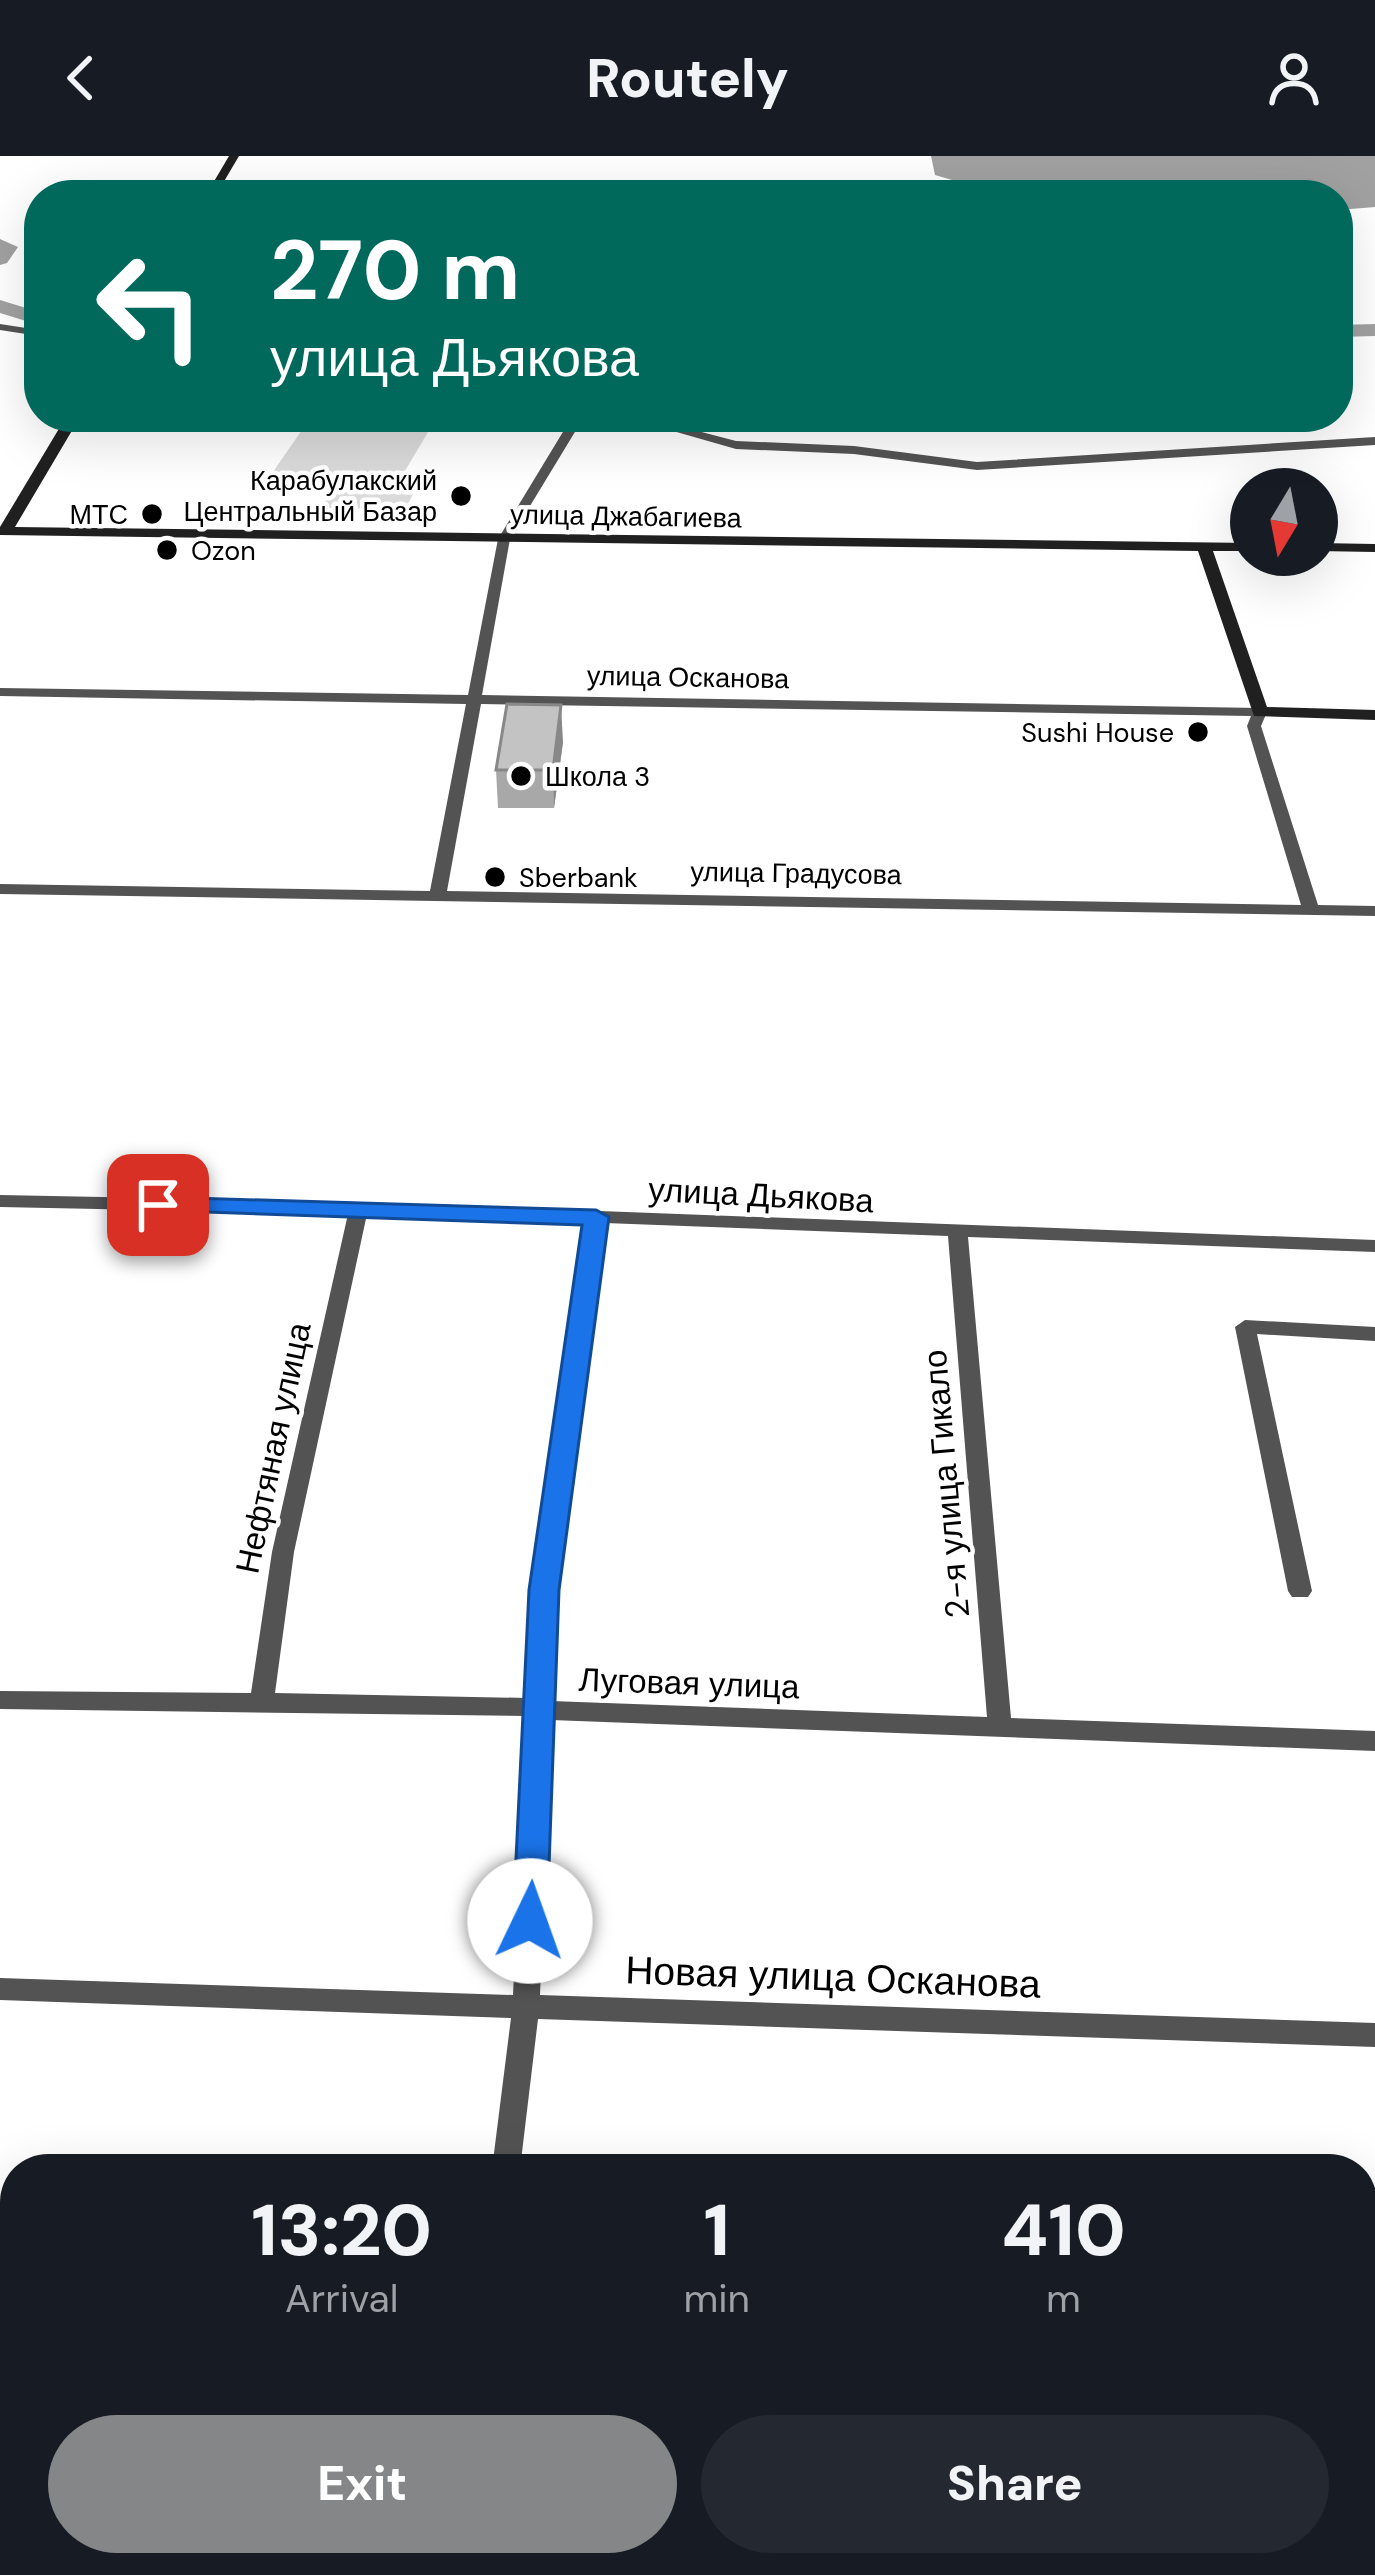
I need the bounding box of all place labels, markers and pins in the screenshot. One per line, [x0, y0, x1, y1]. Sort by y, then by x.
place label: Карабулакский Центральный Базар [183, 463, 437, 529]
marker: Карабулакский Центральный Базар [448, 483, 474, 509]
place label: МТС [70, 497, 128, 532]
marker: МТС [139, 501, 165, 527]
place label: Ozon [191, 533, 256, 568]
marker: Ozon [154, 537, 180, 563]
place label: Sushi House [1021, 715, 1174, 750]
marker: Sushi House [1185, 719, 1211, 745]
place label: Школа 3 [545, 759, 650, 794]
marker: Школа 3 [508, 763, 534, 789]
place label: Sberbank [519, 860, 638, 895]
marker: Sberbank [482, 864, 508, 890]
pin [107, 1154, 209, 1256]

